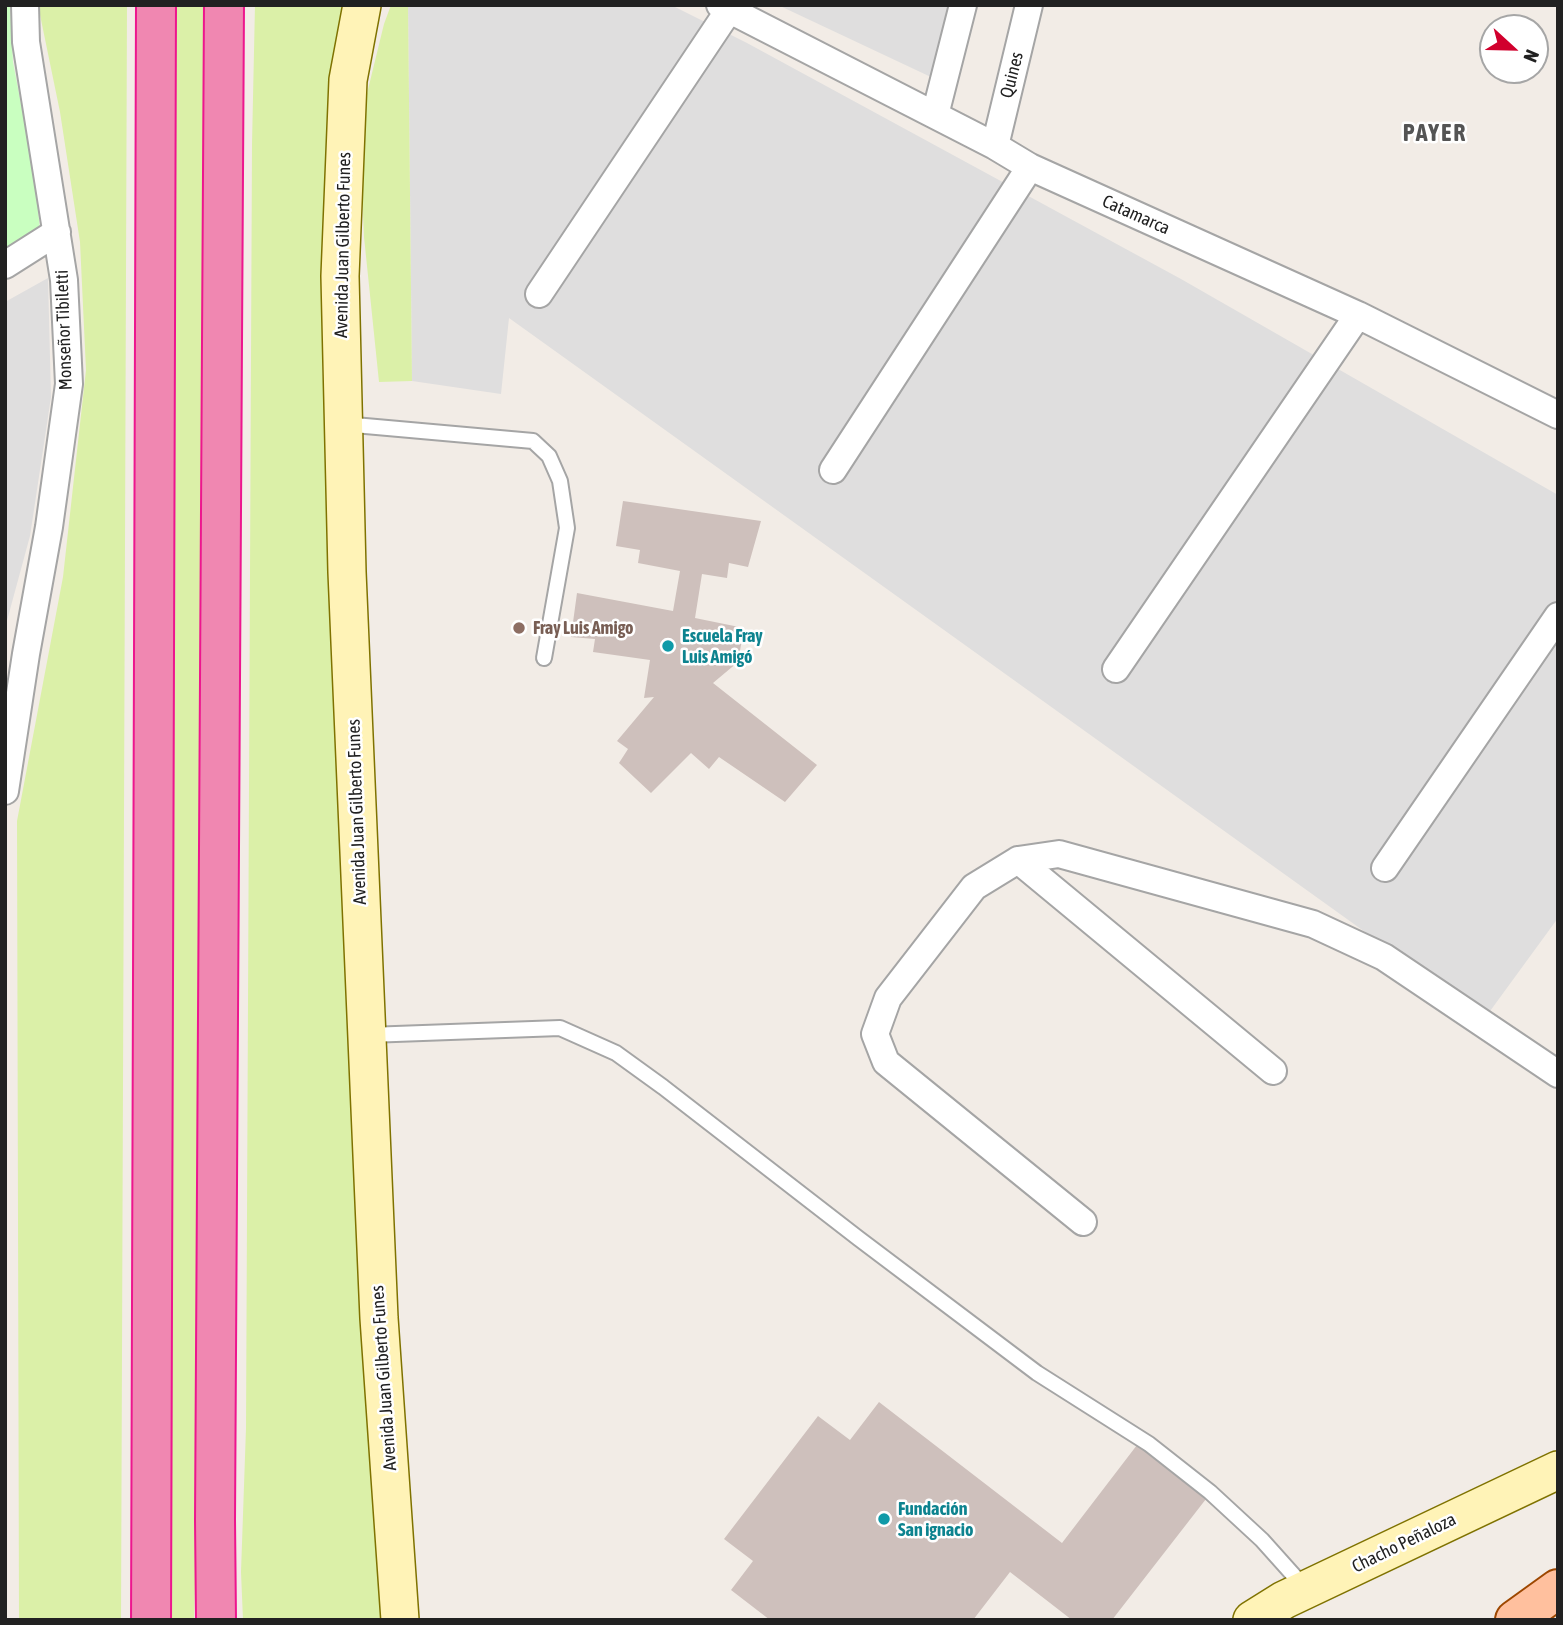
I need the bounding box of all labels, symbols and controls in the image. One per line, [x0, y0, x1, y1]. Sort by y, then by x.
north arrow [1479, 14, 1549, 84]
text: N [1519, 47, 1544, 65]
street label: Quines [996, 50, 1028, 100]
district label: PAYER [1403, 119, 1467, 147]
street label: Avenida Juan Gilberto Funes [331, 152, 355, 338]
street label: Catamarca [1099, 191, 1173, 239]
street label: Monseñor Tibiletti [51, 269, 77, 391]
place label: Fray Luis Amigo [533, 617, 633, 639]
marker: Fray Luis Amigo [511, 620, 527, 636]
place label: Escuela Fray Luis Amigó [682, 625, 763, 668]
marker: Escuela Fray Luis Amigó [660, 638, 676, 654]
street label: Avenida Juan Gilberto Funes [343, 719, 371, 905]
street label: Avenida Juan Gilberto Funes [367, 1285, 401, 1471]
place label: Fundación San ignacio [898, 1498, 973, 1540]
street label: Chacho Peñaloza [1348, 1508, 1460, 1578]
marker: Fundación San ignacio [876, 1511, 892, 1527]

